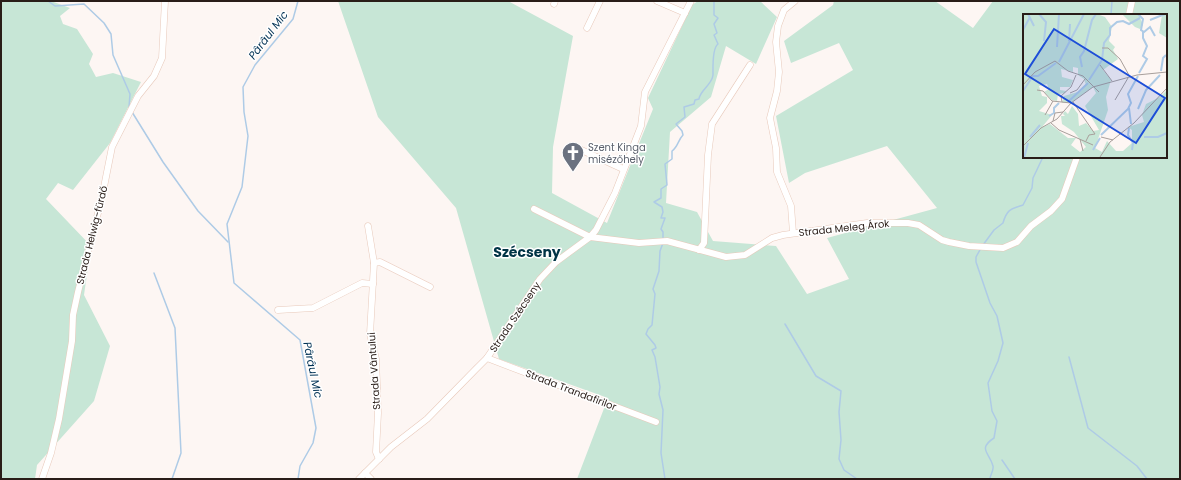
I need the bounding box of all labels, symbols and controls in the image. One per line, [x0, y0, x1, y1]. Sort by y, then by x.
water label: Pârâul Mic [244, 7, 292, 63]
inset map [1023, 14, 1167, 158]
church icon: Szent Kinga misézőhely [560, 140, 586, 173]
place label: Szent Kinga misézőhely [588, 140, 646, 167]
street label: Strada Helwig-fürdő [72, 184, 112, 286]
street label: Strada Meleg Árok [798, 216, 891, 240]
district label: Szécseny [493, 242, 561, 262]
street label: Strada Szécseny [486, 278, 544, 355]
street label: Strada Vântului [364, 332, 384, 410]
water label: Pârâul Mic [299, 340, 327, 400]
street label: Strada Trandafirilor [523, 366, 619, 414]

